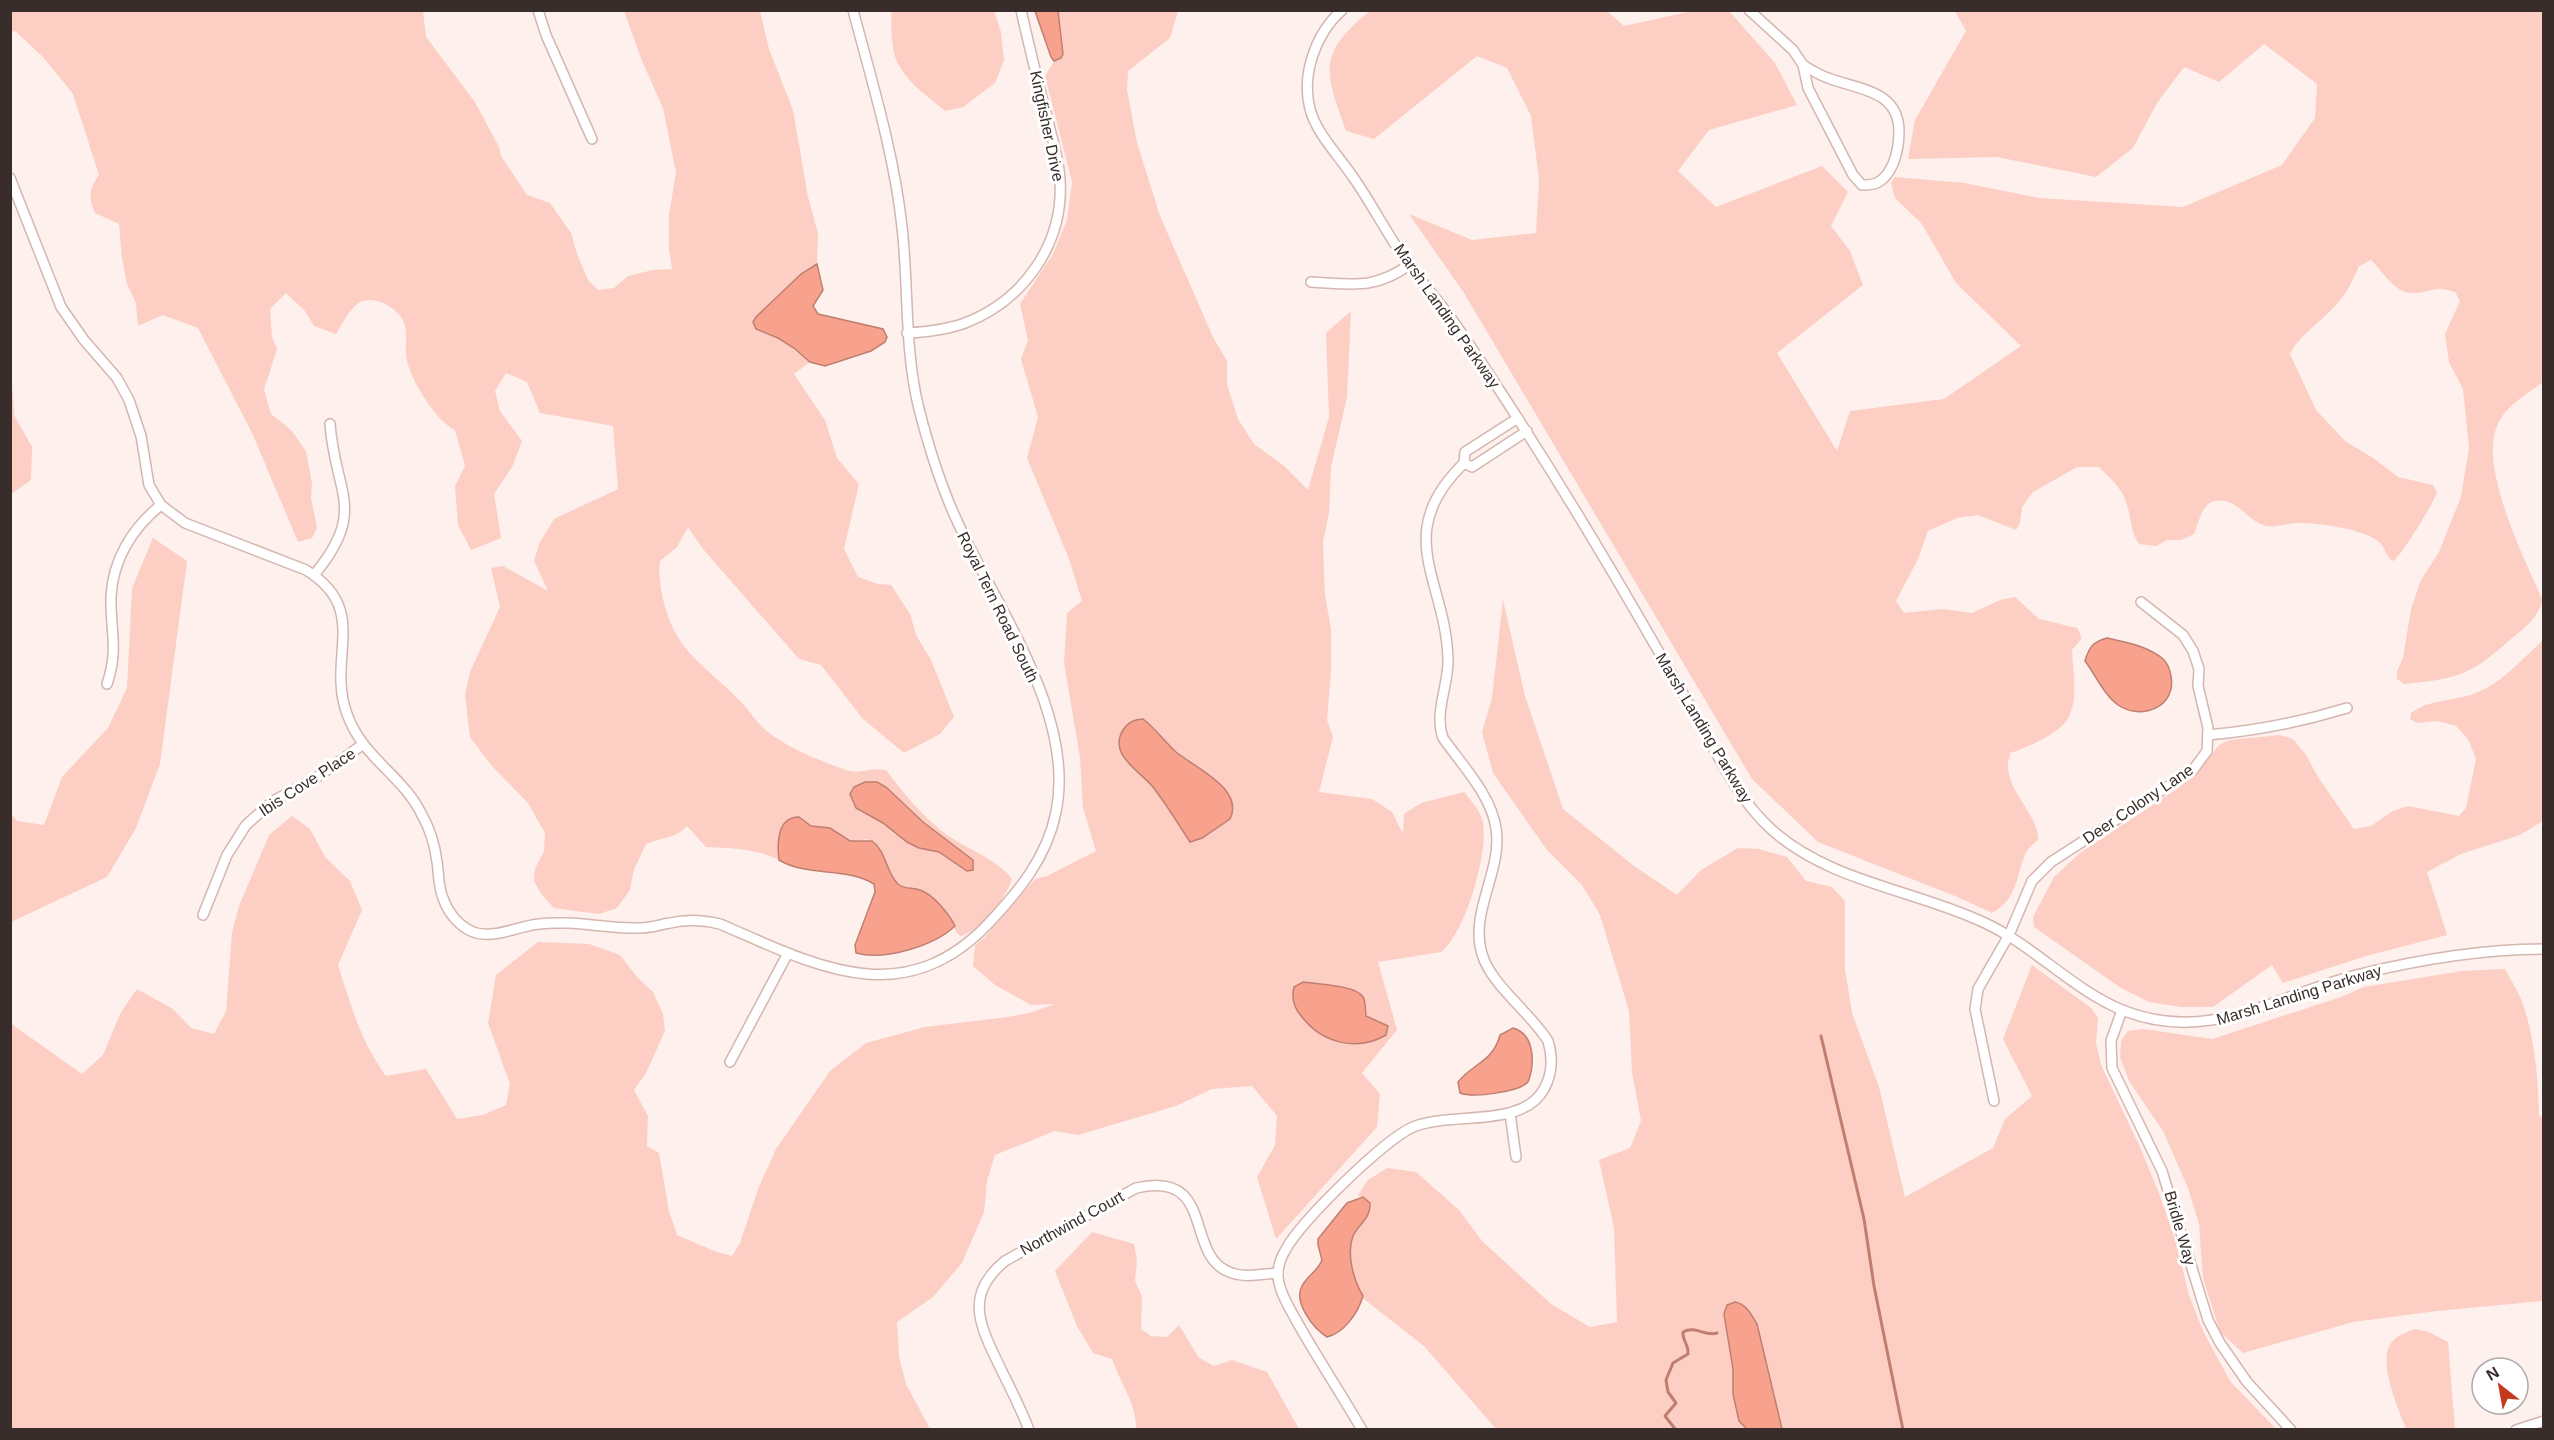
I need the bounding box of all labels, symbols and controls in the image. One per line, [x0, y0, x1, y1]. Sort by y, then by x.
street label: Kingfisher Drive [1027, 69, 1067, 183]
street label: Marsh Landing Parkway [1391, 241, 1503, 391]
street label: Royal Tern Road South [954, 529, 1042, 685]
street label: Marsh Landing Parkway [1653, 650, 1755, 806]
street label: Ibis Cove Place [256, 745, 358, 819]
street label: Deer Colony Lane [2080, 761, 2196, 847]
street label: Marsh Landing Parkway [2214, 962, 2384, 1028]
street label: Northwind Court [1017, 1187, 1127, 1258]
street label: Bridle Way [2161, 1189, 2199, 1267]
north arrow [2470, 1356, 2530, 1416]
text: N [2483, 1363, 2502, 1384]

